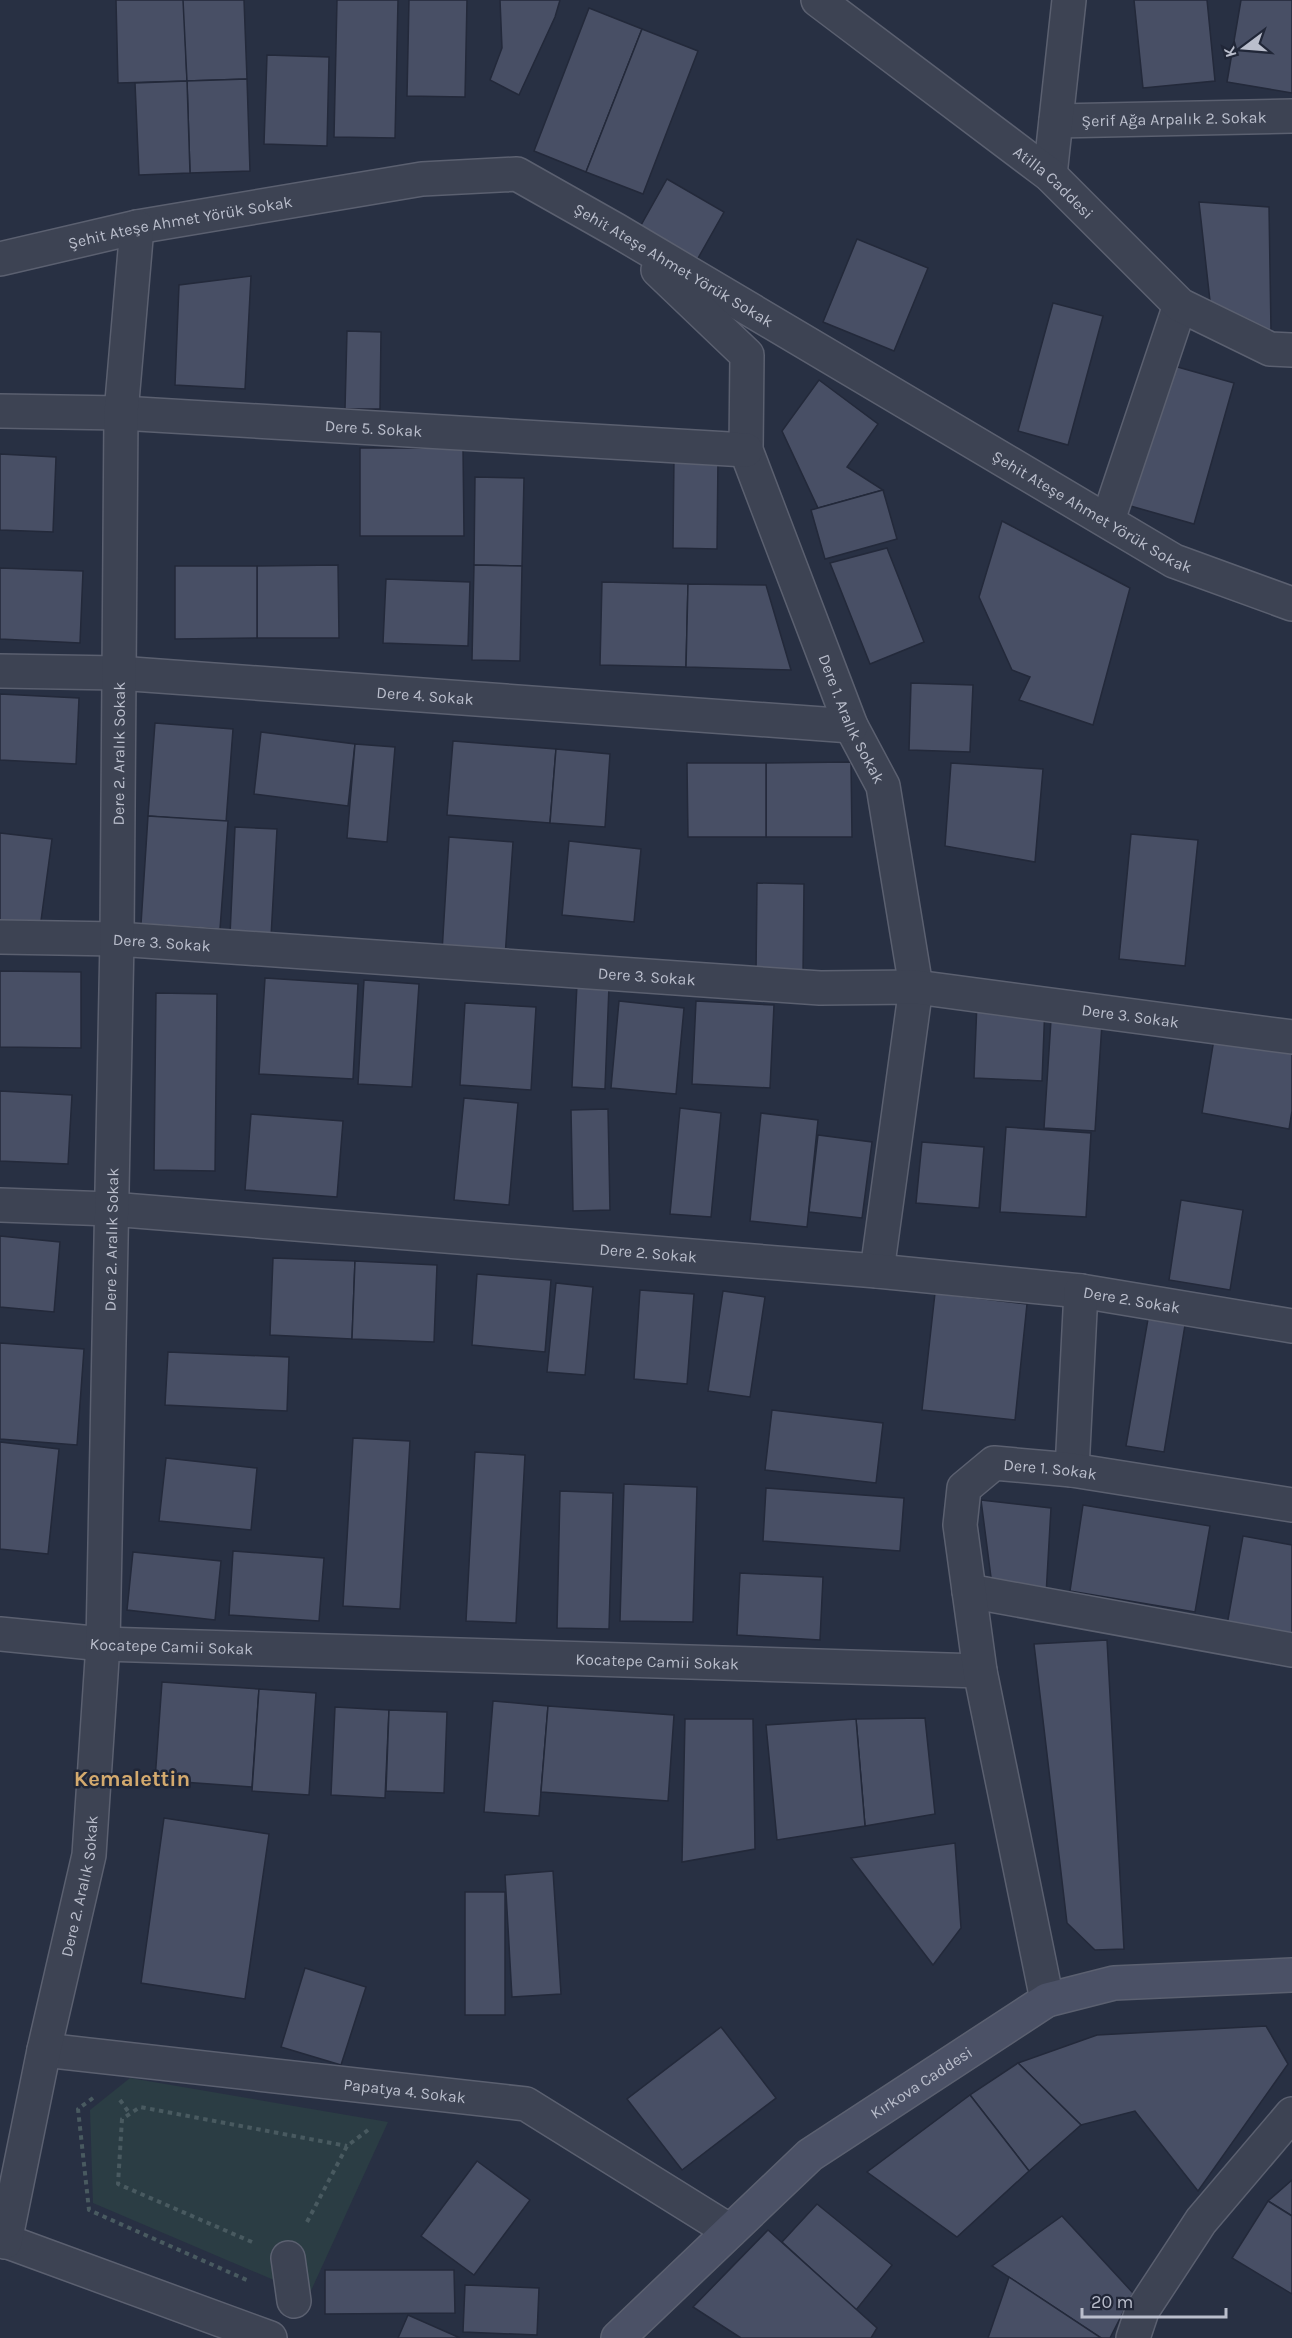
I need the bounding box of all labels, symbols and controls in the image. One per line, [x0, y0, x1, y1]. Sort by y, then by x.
north arrow [1214, 18, 1274, 78]
text: K [1219, 44, 1241, 60]
street label: Şerif Ağa Arpalık 2. Sokak [1081, 108, 1267, 130]
street label: Atilla Caddesi [1010, 142, 1097, 223]
street label: Şehit Ateşe Ahmet Yörük Sokak [66, 192, 294, 253]
street label: Şehit Ateşe Ahmet Yörük Sokak [570, 199, 777, 331]
street label: Dere 5. Sokak [324, 416, 423, 441]
street label: Şehit Ateşe Ahmet Yörük Sokak [989, 446, 1195, 577]
street label: Dere 1. Aralık Sokak [815, 652, 889, 787]
street label: Dere 2. Aralık Sokak [109, 682, 129, 826]
street label: Dere 4. Sokak [376, 683, 474, 709]
street label: Dere 3. Sokak [112, 930, 211, 956]
street label: Dere 3. Sokak [597, 964, 696, 989]
street label: Dere 3. Sokak [1080, 1000, 1180, 1032]
street label: Dere 2. Aralık Sokak [101, 1168, 122, 1312]
street label: Dere 2. Sokak [599, 1240, 698, 1266]
street label: Dere 2. Sokak [1082, 1283, 1181, 1317]
street label: Dere 1. Sokak [1003, 1455, 1098, 1484]
street label: Kocatepe Camii Sokak [89, 1634, 253, 1659]
street label: Kocatepe Camii Sokak [575, 1650, 739, 1674]
district label: Kemalettin [74, 1766, 190, 1792]
street label: Dere 2. Aralık Sokak [57, 1815, 102, 1959]
street label: Kırkova Caddesi [867, 2043, 976, 2123]
street label: Papatya 4. Sokak [343, 2075, 467, 2107]
scale bar [1082, 2281, 1226, 2319]
text: 20 m [1091, 2291, 1133, 2313]

